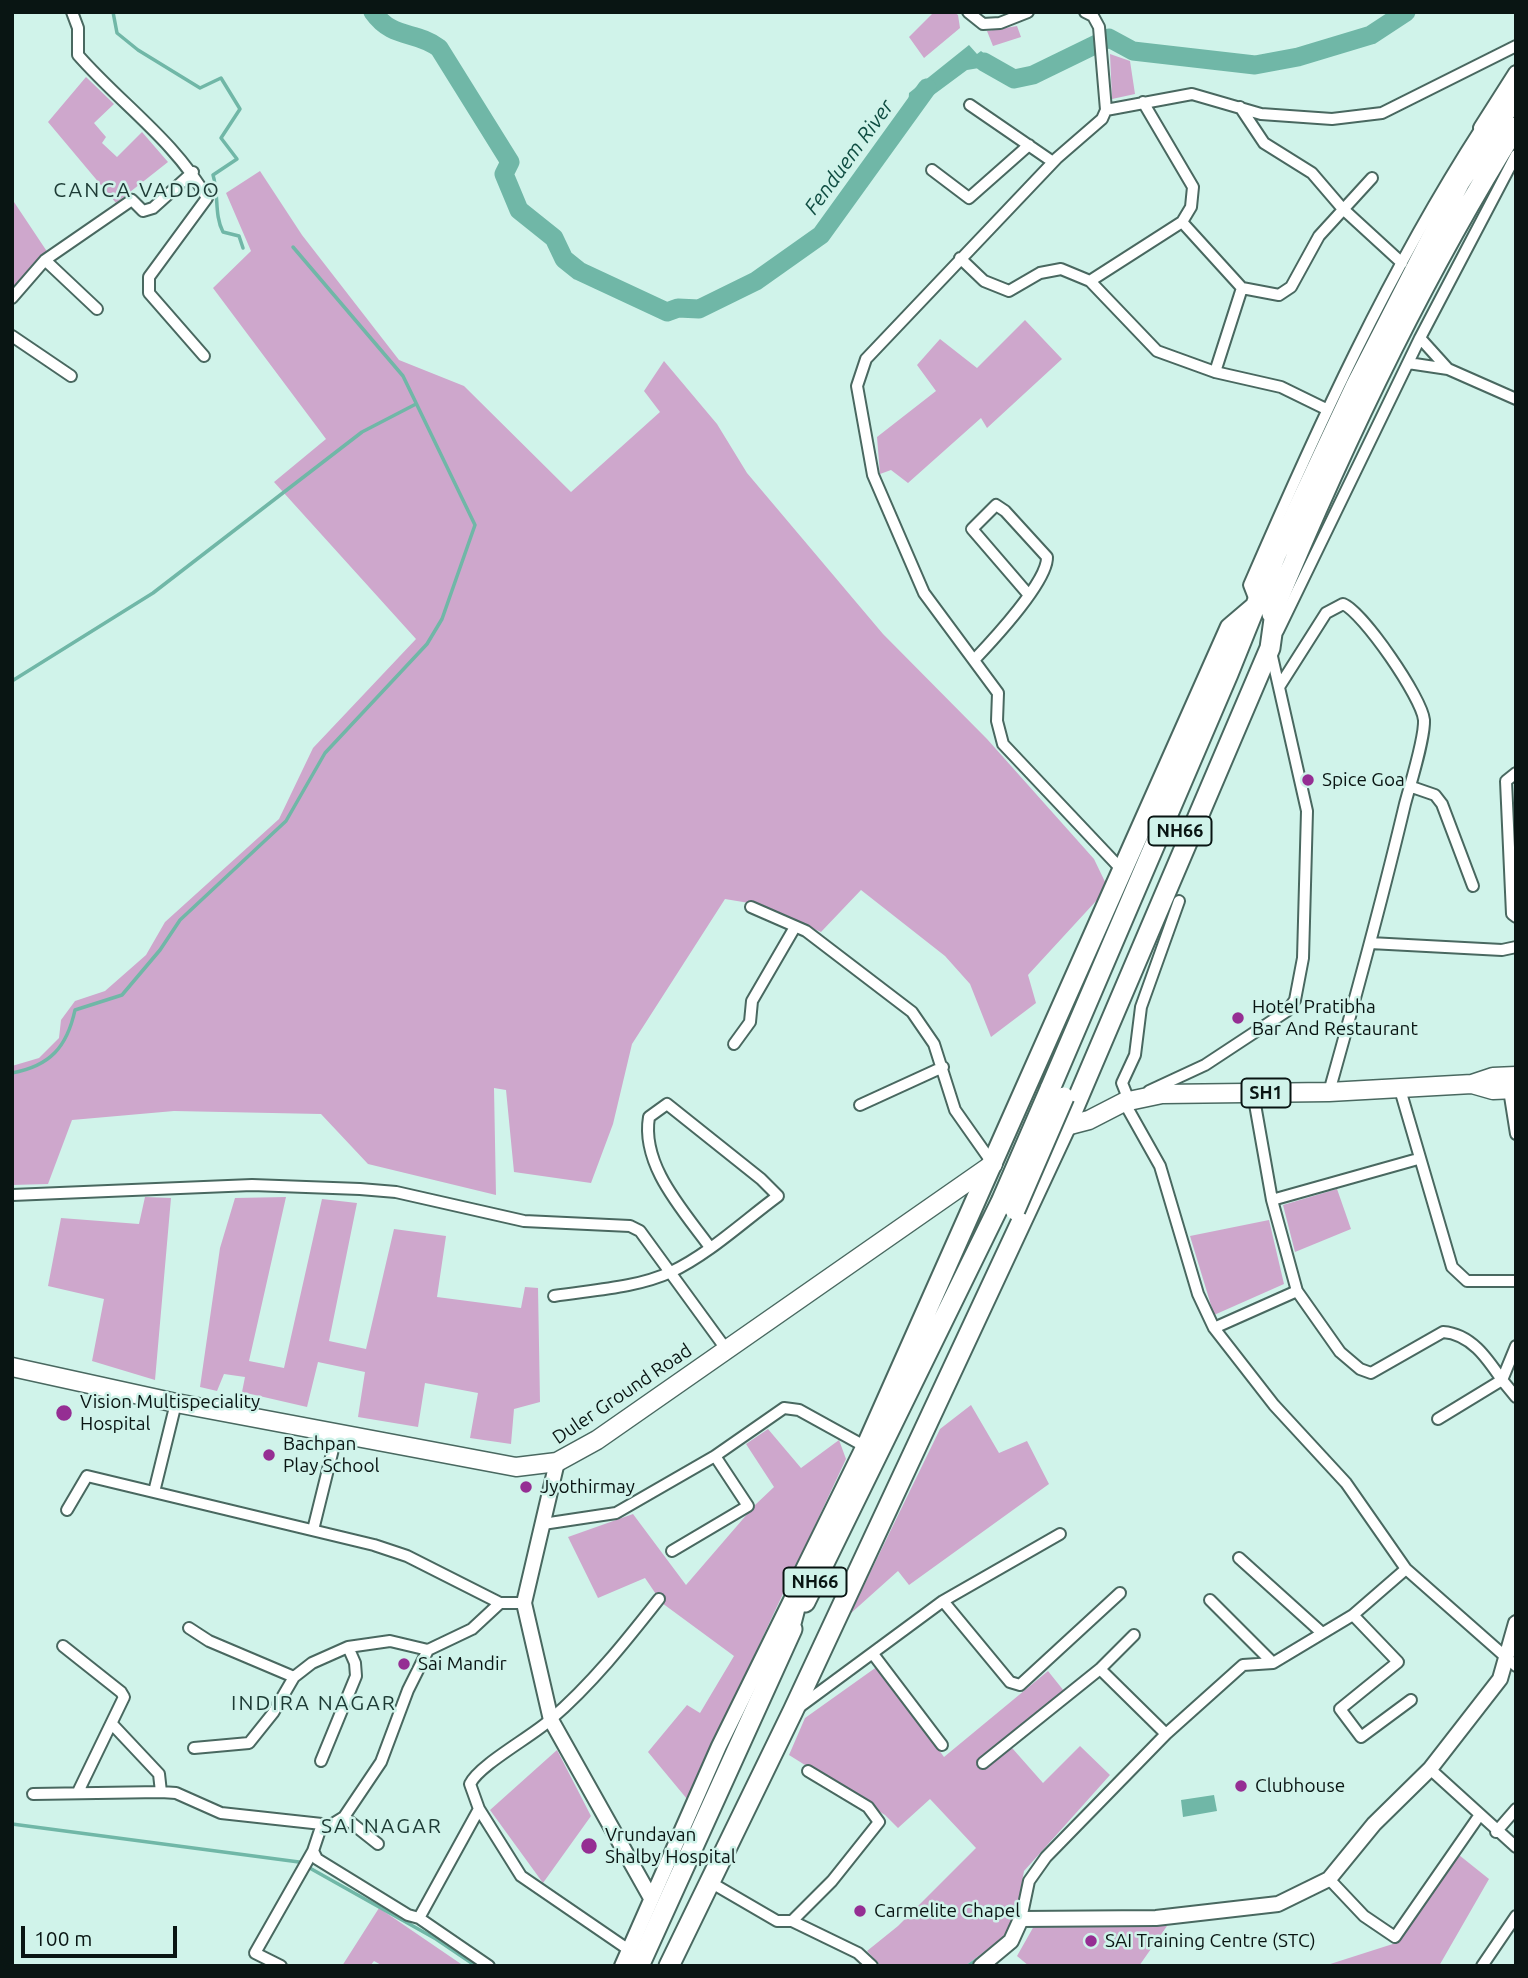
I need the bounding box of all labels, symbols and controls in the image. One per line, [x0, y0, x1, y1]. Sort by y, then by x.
water label: Fenduem River [799, 95, 899, 219]
district label: CANCA VADDO [55, 177, 219, 203]
place label: Spice Goa [1322, 769, 1405, 791]
marker: Spice Goa [1300, 772, 1316, 788]
road number: NH66 [1148, 816, 1212, 846]
place label: Hotel Pratibha Bar And Restaurant [1252, 996, 1418, 1040]
marker: Hotel Pratibha Bar And Restaurant [1230, 1010, 1246, 1026]
road number: SH1 [1242, 1078, 1290, 1108]
street label: Duler Ground Road [548, 1339, 696, 1449]
place label: Vision Multispeciality Hospital [80, 1391, 260, 1435]
marker: Vision Multispeciality Hospital [54, 1403, 74, 1423]
place label: Bachpan Play School [283, 1433, 379, 1477]
marker: Bachpan Play School [261, 1447, 277, 1463]
place label: Jyothirmay [540, 1476, 635, 1498]
marker: Jyothirmay [518, 1479, 534, 1495]
road number: NH66 [784, 1568, 846, 1596]
place label: Sai Mandir [418, 1653, 507, 1675]
marker: Sai Mandir [396, 1656, 412, 1672]
district label: INDIRA NAGAR [233, 1690, 395, 1716]
place label: Clubhouse [1255, 1775, 1345, 1797]
marker: Clubhouse [1233, 1778, 1249, 1794]
district label: SAI NAGAR [322, 1813, 442, 1839]
place label: Vrundavan Shalby Hospital [605, 1824, 736, 1868]
marker: Vrundavan Shalby Hospital [579, 1836, 599, 1856]
place label: Carmelite Chapel [874, 1900, 1020, 1922]
marker: Carmelite Chapel [852, 1903, 868, 1919]
scale bar [24, 1912, 180, 1956]
text: 100 m [34, 1926, 92, 1950]
place label: SAI Training Centre (STC) [1105, 1930, 1316, 1952]
marker: SAI Training Centre (STC) [1083, 1933, 1099, 1949]

